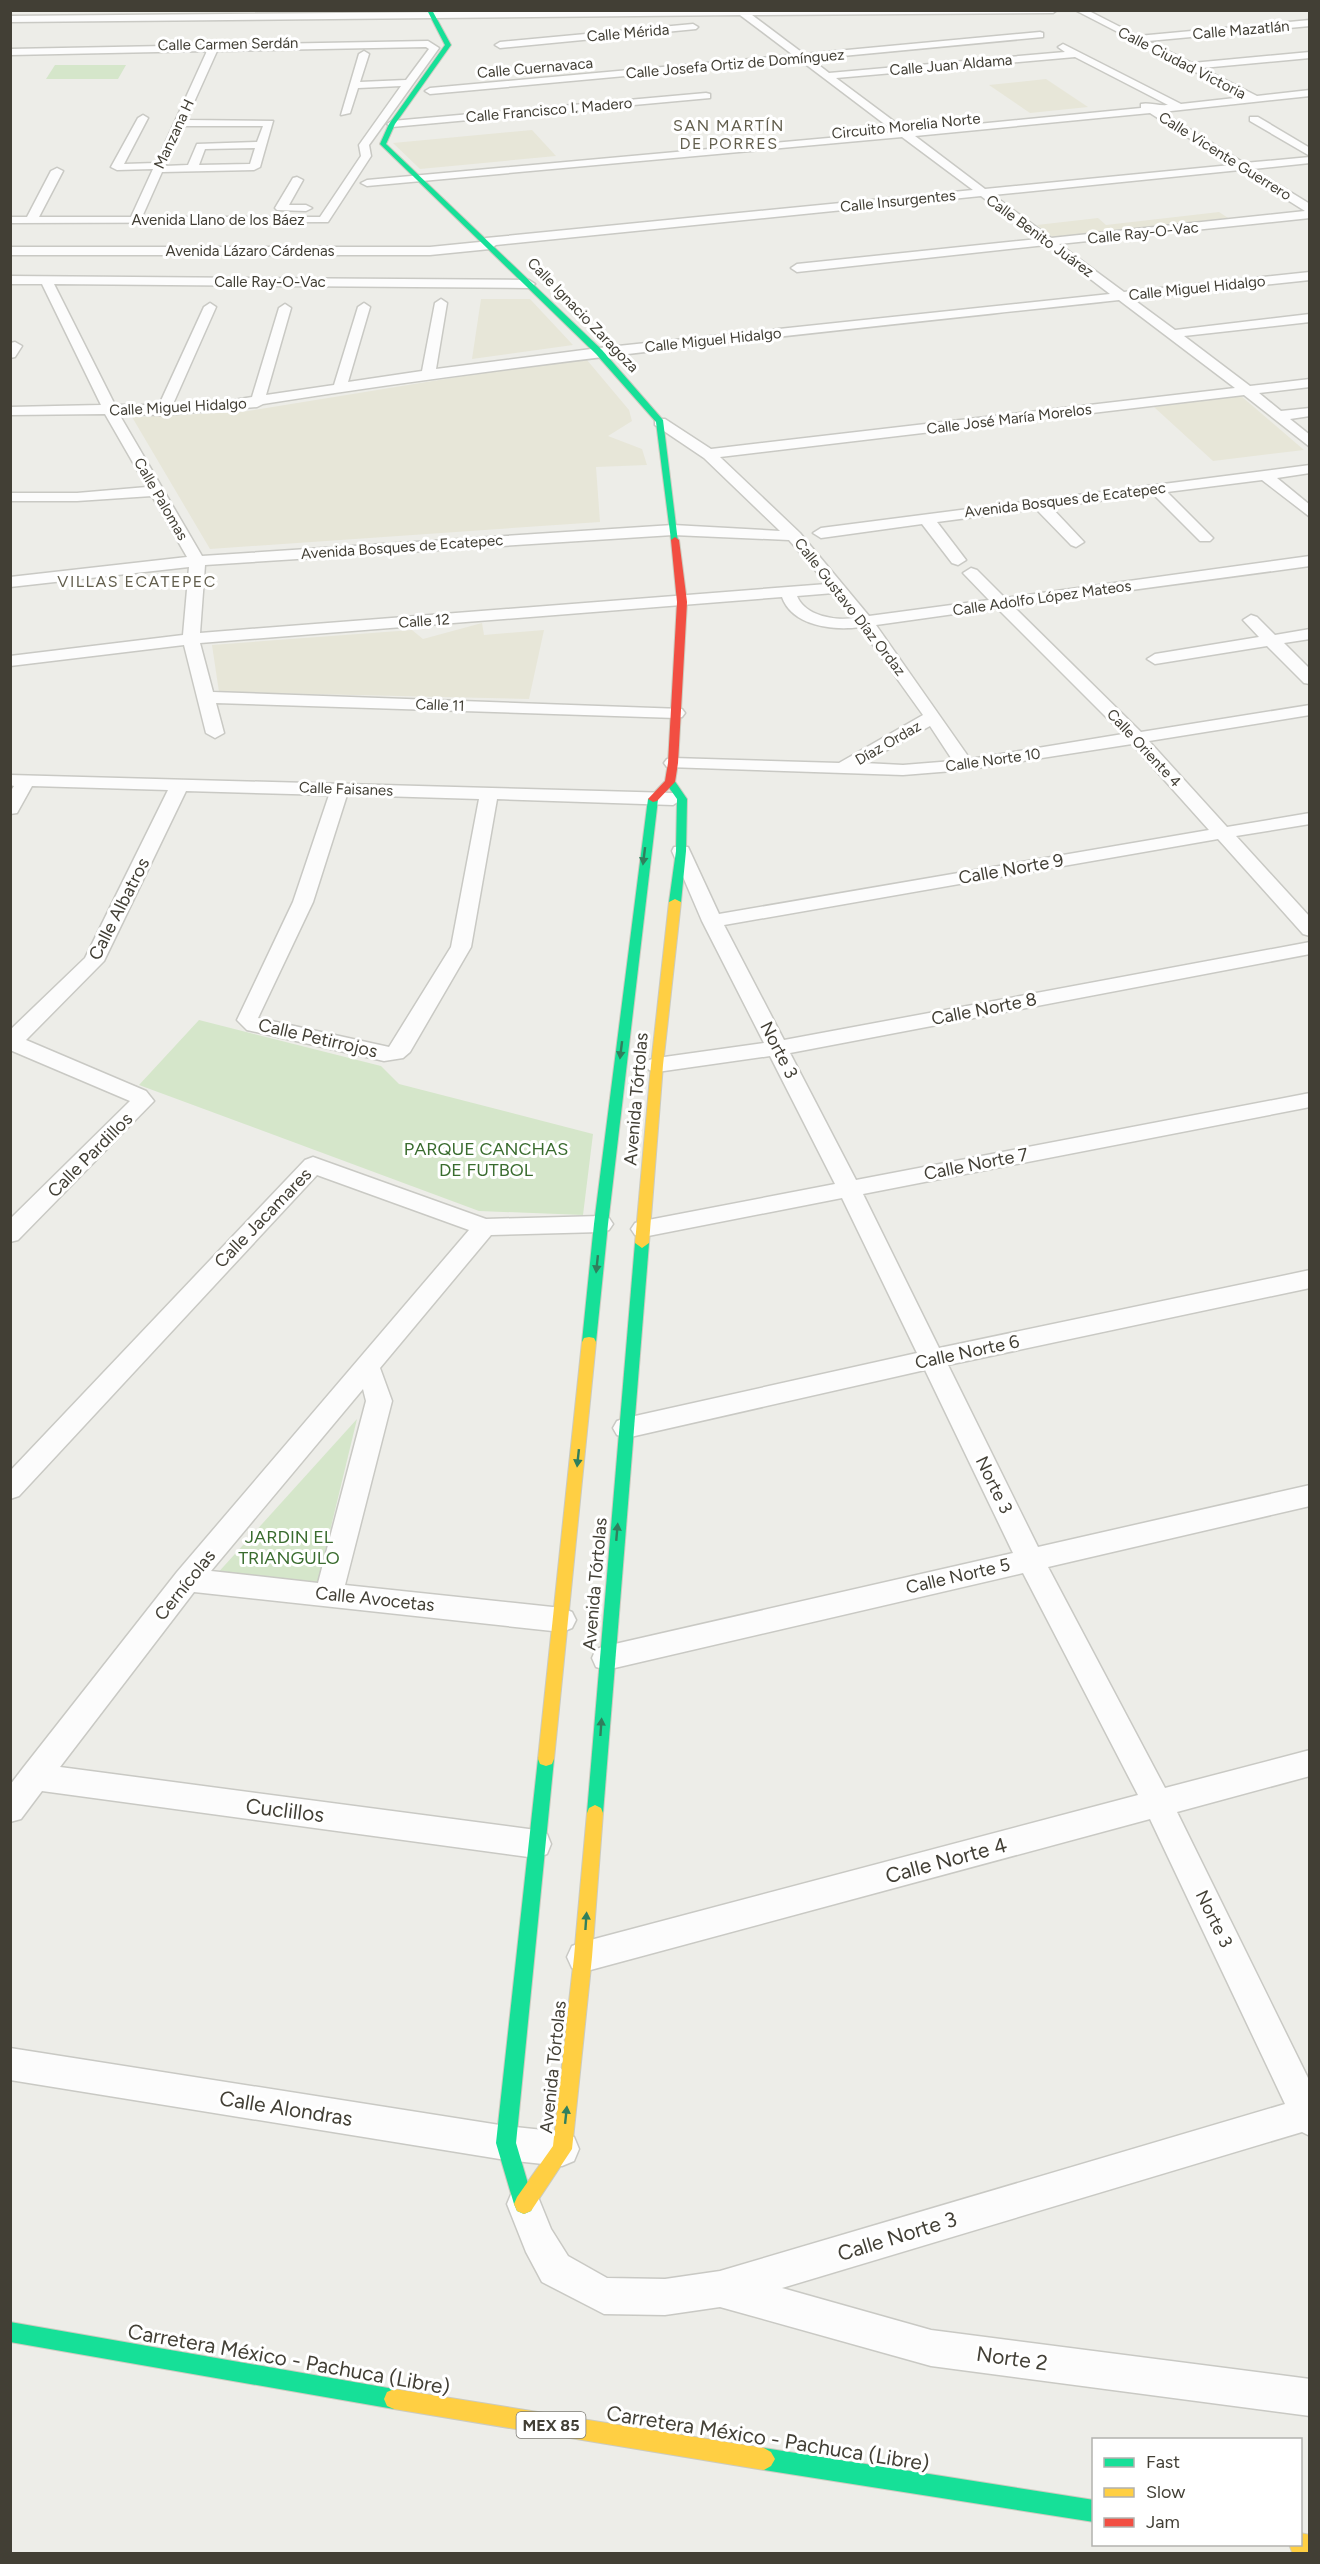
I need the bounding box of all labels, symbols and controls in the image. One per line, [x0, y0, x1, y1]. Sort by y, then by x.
street label: Calle Mazatlán [1192, 17, 1290, 43]
street label: Calle Mérida [586, 20, 670, 46]
street label: Calle Ciudad Victoria [1115, 23, 1249, 103]
street label: Calle Carmen Serdán [157, 34, 299, 54]
street label: Calle Josefa Ortiz de Domínguez [625, 45, 845, 83]
street label: Calle Juan Aldama [889, 51, 1013, 79]
street label: Calle Cuernavaca [476, 54, 594, 82]
street label: Calle Francisco I. Madero [465, 94, 633, 126]
street label: Manzana H [150, 96, 198, 172]
street label: Calle Vicente Guerrero [1155, 108, 1295, 204]
street label: Circuito Morelia Norte [831, 109, 981, 143]
district label: SAN MARTÍN DE PORRES [673, 116, 785, 153]
street label: Calle Insurgentes [839, 186, 957, 216]
street label: Calle Benito Juárez [983, 191, 1097, 281]
street label: Avenida Llano de los Báez [131, 211, 305, 229]
street label: Calle Ray-O-Vac [1087, 218, 1199, 248]
street label: Avenida Lázaro Cárdenas [165, 242, 335, 260]
street label: Calle Ignacio Zaragoza [524, 254, 642, 376]
street label: Calle Miguel Hidalgo [1128, 272, 1267, 304]
street label: Calle Ray-O-Vac [214, 273, 326, 291]
street label: Calle Miguel Hidalgo [644, 324, 783, 356]
street label: Calle Miguel Hidalgo [109, 394, 247, 420]
street label: Calle José María Morelos [925, 400, 1093, 438]
street label: Calle Palomas [130, 454, 192, 544]
street label: Avenida Bosques de Ecatepec [963, 479, 1167, 521]
street label: Avenida Bosques de Ecatepec [300, 531, 504, 563]
street label: Calle Gustavo Díaz Ordaz [791, 534, 909, 680]
district label: VILLAS ECATEPEC [57, 572, 217, 591]
street label: Calle Adolfo López Mateos [952, 577, 1132, 619]
street label: Calle 12 [398, 610, 450, 632]
street label: Calle 11 [415, 695, 465, 715]
street label: Calle Oriente 4 [1103, 705, 1185, 791]
street label: Díaz Ordaz [852, 717, 924, 769]
street label: Calle Norte 10 [944, 744, 1042, 776]
street label: Calle Faisanes [299, 778, 393, 800]
one-way arrow [640, 847, 649, 866]
street label: Calle Norte 9 [957, 849, 1065, 889]
street label: Calle Albatros [84, 854, 154, 964]
street label: Calle Norte 8 [929, 988, 1039, 1030]
street label: Calle Petirrojos [256, 1014, 380, 1062]
street label: Norte 3 [755, 1018, 803, 1082]
street label: Avenida Tórtolas [619, 1032, 653, 1166]
one-way arrow [617, 1040, 626, 1059]
street label: Calle Pardillos [43, 1108, 137, 1202]
park label: PARQUE CANCHAS DE FUTBOL [404, 1138, 568, 1181]
street label: Calle Norte 7 [922, 1143, 1030, 1185]
street label: Calle Jacamares [210, 1163, 316, 1273]
one-way arrow [592, 1255, 602, 1274]
street label: Calle Norte 6 [913, 1330, 1021, 1374]
one-way arrow [573, 1449, 583, 1468]
street label: Norte 3 [971, 1453, 1017, 1517]
street label: Avenida Tórtolas [578, 1517, 612, 1651]
one-way arrow [612, 1523, 622, 1542]
park label: JARDIN EL TRIANGULO [238, 1526, 340, 1569]
street label: Cernícolas [150, 1545, 220, 1625]
street label: Calle Norte 5 [904, 1553, 1012, 1599]
street label: Calle Avocetas [314, 1582, 436, 1616]
one-way arrow [596, 1717, 606, 1736]
street label: Cuclillos [244, 1793, 326, 1827]
street label: Calle Norte 4 [882, 1832, 1010, 1888]
street label: Norte 3 [1191, 1887, 1237, 1951]
one-way arrow [581, 1912, 590, 1931]
street label: Avenida Tórtolas [535, 1999, 571, 2135]
street label: Calle Alondras [218, 2085, 354, 2131]
one-way arrow [561, 2106, 570, 2125]
street label: Calle Norte 3 [834, 2206, 960, 2266]
street label: Carretera México - Pachuca (Libre) [126, 2318, 452, 2400]
street label: Norte 2 [975, 2341, 1049, 2375]
street label: Carretera México - Pachuca (Libre) [605, 2400, 931, 2476]
road number: MEX 85 [516, 2412, 586, 2438]
legend [1092, 2438, 1302, 2546]
text: Fast [1146, 2451, 1180, 2473]
text: Slow [1146, 2481, 1185, 2503]
text: Jam [1146, 2511, 1180, 2533]

